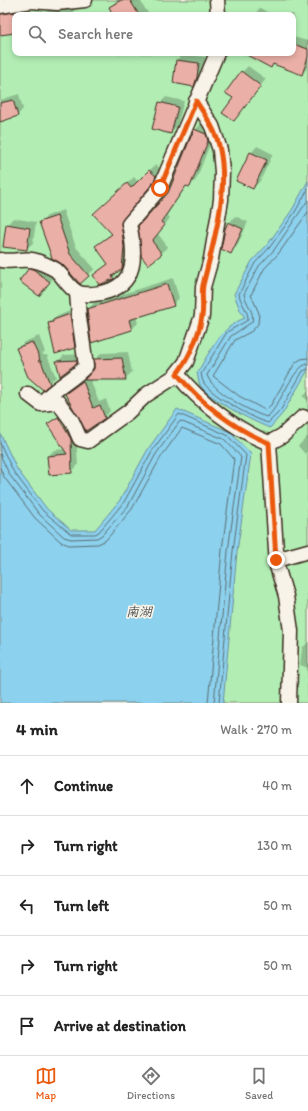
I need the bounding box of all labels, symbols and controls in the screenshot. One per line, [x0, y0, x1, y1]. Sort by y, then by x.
search box [12, 12, 296, 56]
icon: search [26, 23, 48, 45]
text: Search here [58, 25, 133, 43]
route start [151, 179, 169, 197]
route end [267, 551, 285, 569]
water label: 南湖 [126, 604, 154, 619]
text: 4 min [16, 719, 58, 739]
text: Walk · 270 m [220, 722, 292, 737]
icon: ahead [16, 775, 38, 797]
text: Continue [54, 777, 113, 795]
text: 40 m [262, 778, 292, 793]
icon: right [16, 835, 38, 857]
text: Turn right [54, 837, 118, 855]
text: 130 m [257, 838, 292, 853]
icon: left [16, 895, 38, 917]
text: Turn left [54, 897, 109, 915]
text: 50 m [263, 898, 292, 913]
icon: right [16, 955, 38, 977]
text: Turn right [54, 957, 118, 975]
text: 50 m [263, 958, 292, 973]
icon: arrive [16, 1015, 38, 1037]
text: Arrive at destination [54, 1017, 186, 1035]
tab: Map [35, 1065, 57, 1102]
tab: Directions [127, 1065, 175, 1102]
tab: Saved [245, 1065, 273, 1102]

